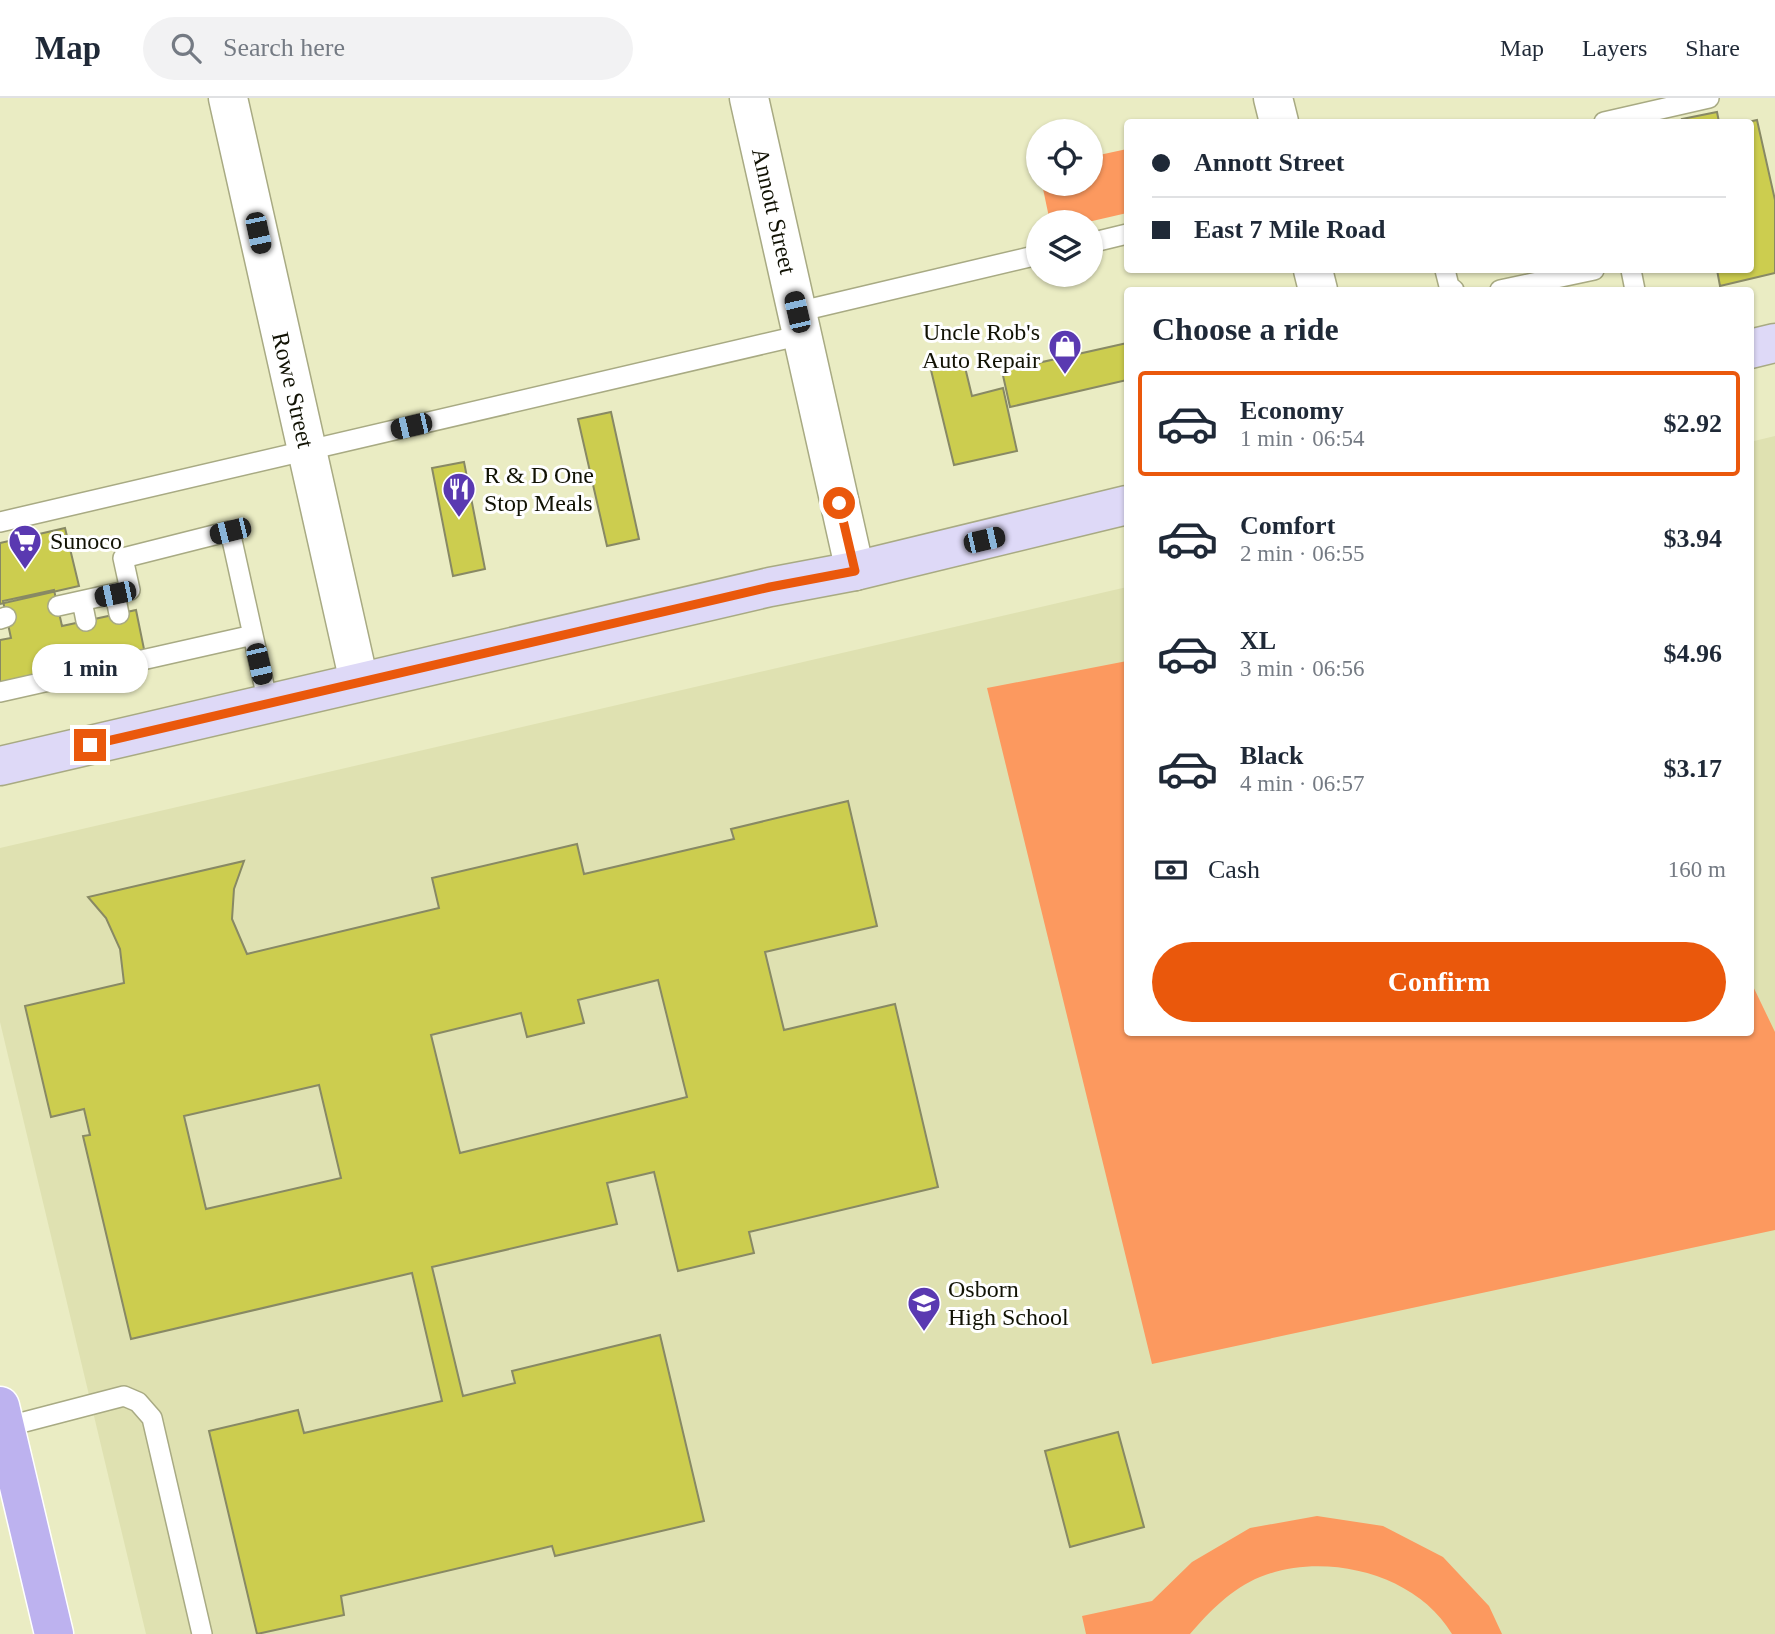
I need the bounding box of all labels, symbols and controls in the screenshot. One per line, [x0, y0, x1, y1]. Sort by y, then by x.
search box [143, 17, 633, 80]
icon: search [167, 29, 205, 67]
text: Map [35, 30, 101, 66]
text: Search here [223, 33, 345, 62]
text: Map [1500, 35, 1544, 61]
text: Layers [1582, 35, 1647, 61]
text: Share [1685, 35, 1740, 61]
map controls [1026, 119, 1103, 287]
button: locate [1026, 119, 1103, 196]
street label: Annott Street [747, 145, 801, 277]
text: Annott Street [1194, 148, 1344, 177]
car [244, 210, 273, 256]
button: layers [1026, 210, 1103, 287]
text: East 7 Mile Road [1194, 215, 1385, 244]
car [783, 289, 812, 335]
text: Choose a ride [1152, 311, 1339, 347]
place label: Uncle Rob's Auto Repair [922, 319, 1040, 373]
shop icon: Uncle Rob's Auto Repair [1046, 327, 1084, 376]
street label: Rowe Street [267, 330, 319, 451]
icon: car [1156, 392, 1219, 455]
text: Economy [1240, 396, 1344, 425]
text: $2.92 [1664, 409, 1722, 438]
car [389, 411, 434, 441]
text: 1 min · 06:54 [1240, 426, 1365, 451]
place label: R & D One Stop Meals [484, 462, 594, 516]
restaurant icon: R & D One Stop Meals [440, 470, 478, 519]
route start [823, 487, 855, 519]
icon: car [1156, 507, 1219, 570]
text: Comfort [1240, 511, 1335, 540]
car [208, 516, 253, 546]
supermarket icon: Sunoco [6, 522, 44, 571]
text: $3.94 [1664, 524, 1722, 553]
car [962, 525, 1007, 555]
place label: Sunoco [50, 528, 122, 554]
text: 2 min · 06:55 [1240, 541, 1365, 566]
car [93, 579, 138, 609]
icon: car [1156, 622, 1219, 685]
text: XL [1240, 626, 1276, 655]
text: $4.96 [1664, 639, 1722, 668]
car [245, 641, 274, 687]
callout: 1 min [32, 644, 148, 692]
text: 1 min [62, 656, 118, 681]
text: 3 min · 06:56 [1240, 656, 1365, 681]
route end [74, 729, 106, 761]
icon: car [1156, 737, 1219, 800]
text: Black [1240, 741, 1304, 770]
text: $3.17 [1664, 754, 1722, 783]
text: 4 min · 06:57 [1240, 771, 1365, 796]
icon: cash [1152, 851, 1190, 889]
text: Cash [1208, 855, 1260, 884]
text: 160 m [1668, 857, 1726, 882]
button: Confirm [1152, 942, 1726, 1022]
place label: Osborn High School [948, 1276, 1069, 1330]
school or university icon: Osborn High School [905, 1284, 943, 1333]

